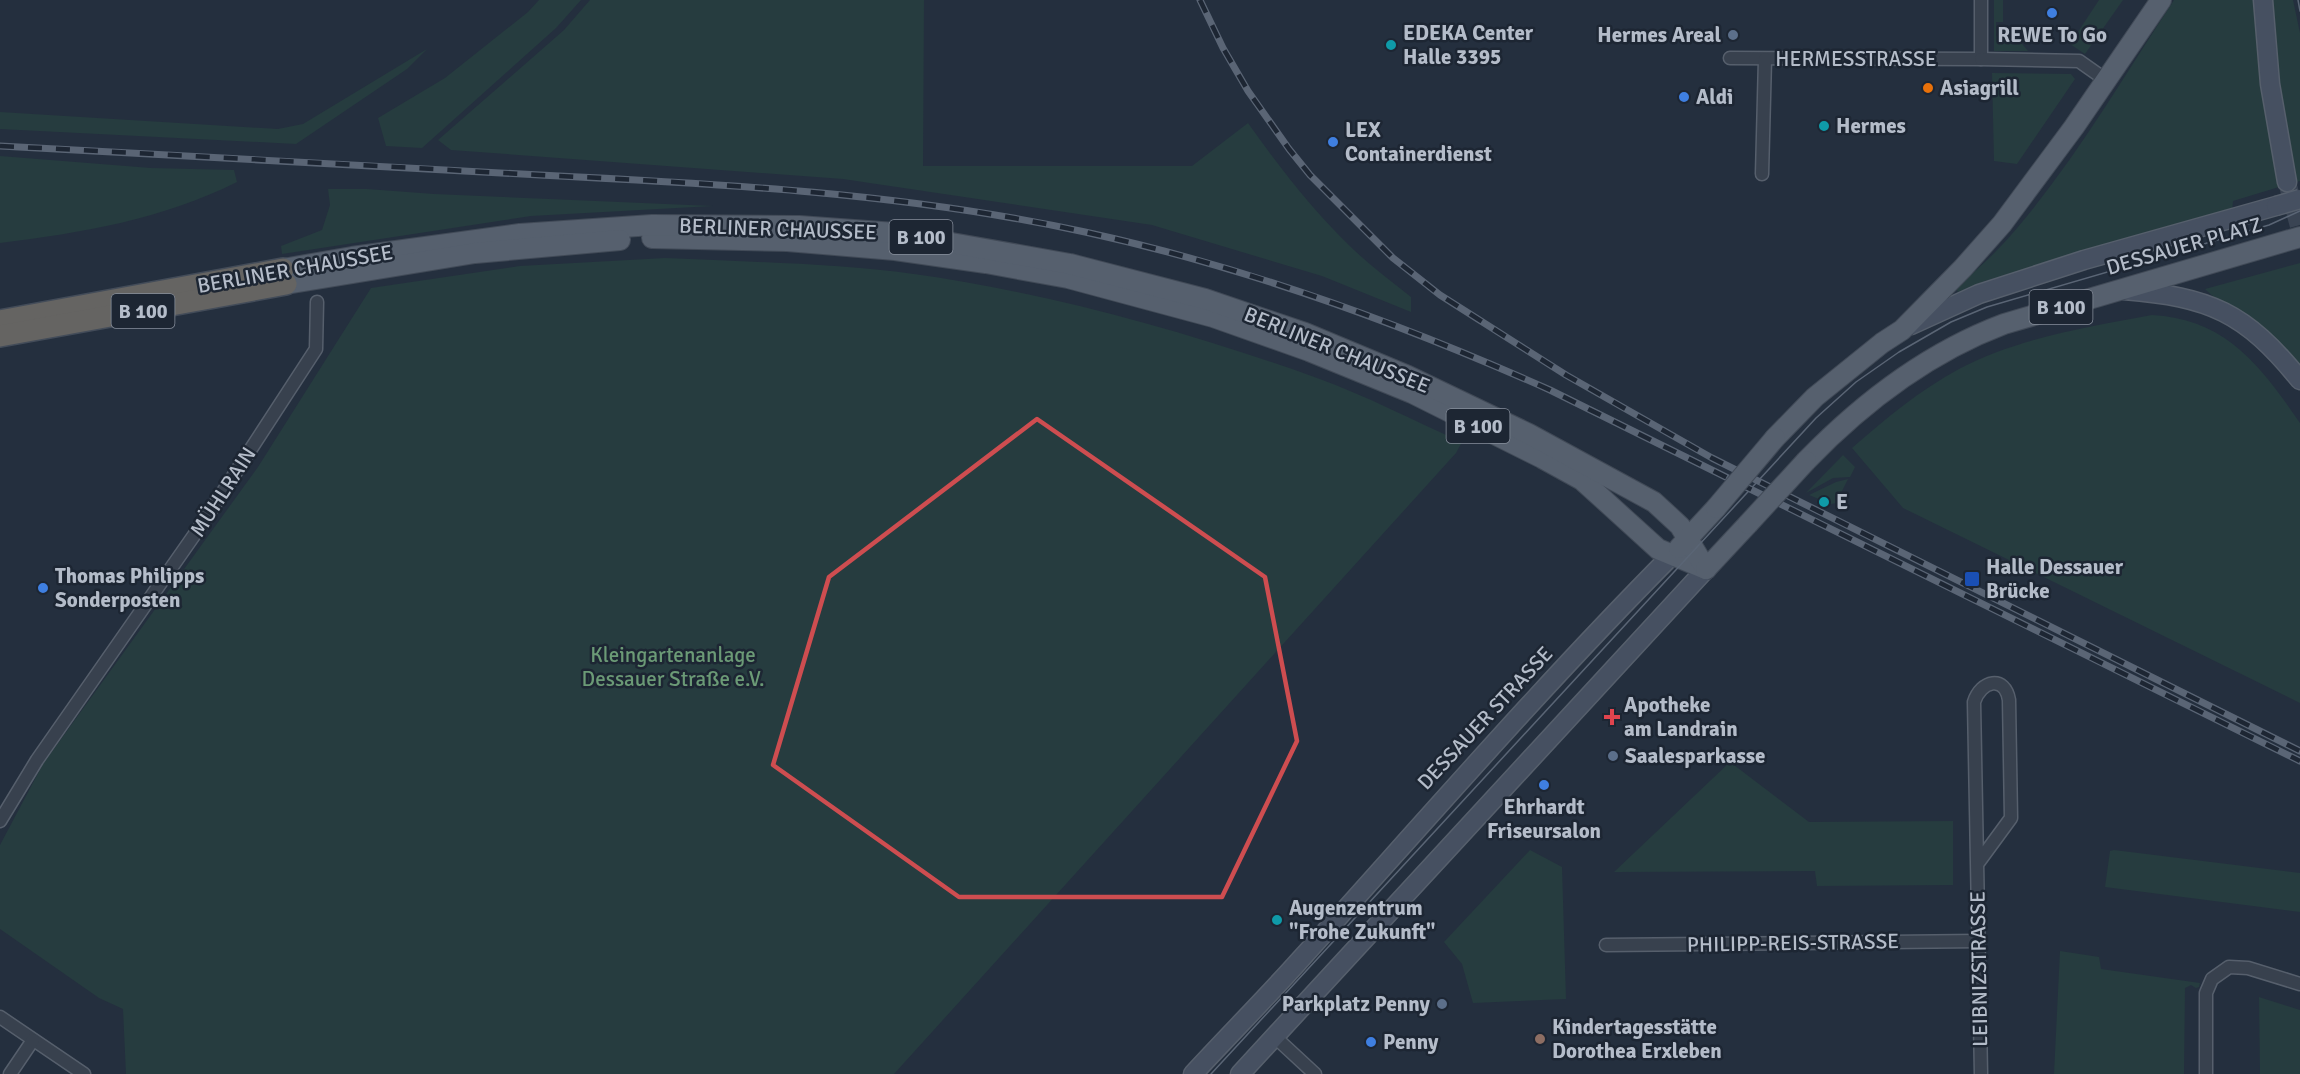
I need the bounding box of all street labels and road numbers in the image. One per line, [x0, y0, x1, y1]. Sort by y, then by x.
street label: HERMESSTRASSE [1775, 46, 1937, 72]
street label: DESSAUER PLATZ [2103, 211, 2265, 281]
street label: BERLINER CHAUSSEE [679, 213, 877, 245]
road number: B 100 [890, 220, 952, 254]
street label: BERLINER CHAUSSEE [195, 239, 395, 299]
road number: B 100 [2030, 290, 2092, 324]
road number: B 100 [112, 294, 174, 328]
street label: BERLINER CHAUSSEE [1240, 301, 1434, 399]
road number: B 100 [1446, 409, 1510, 443]
street label: MÜHLRAIN [184, 442, 262, 542]
street label: DESSAUER STRASSE [1412, 641, 1558, 795]
street label: LEIBNIZSTRASSE [1965, 891, 1993, 1047]
street label: PHILIPP-REIS-STRASSE [1687, 928, 1899, 958]

